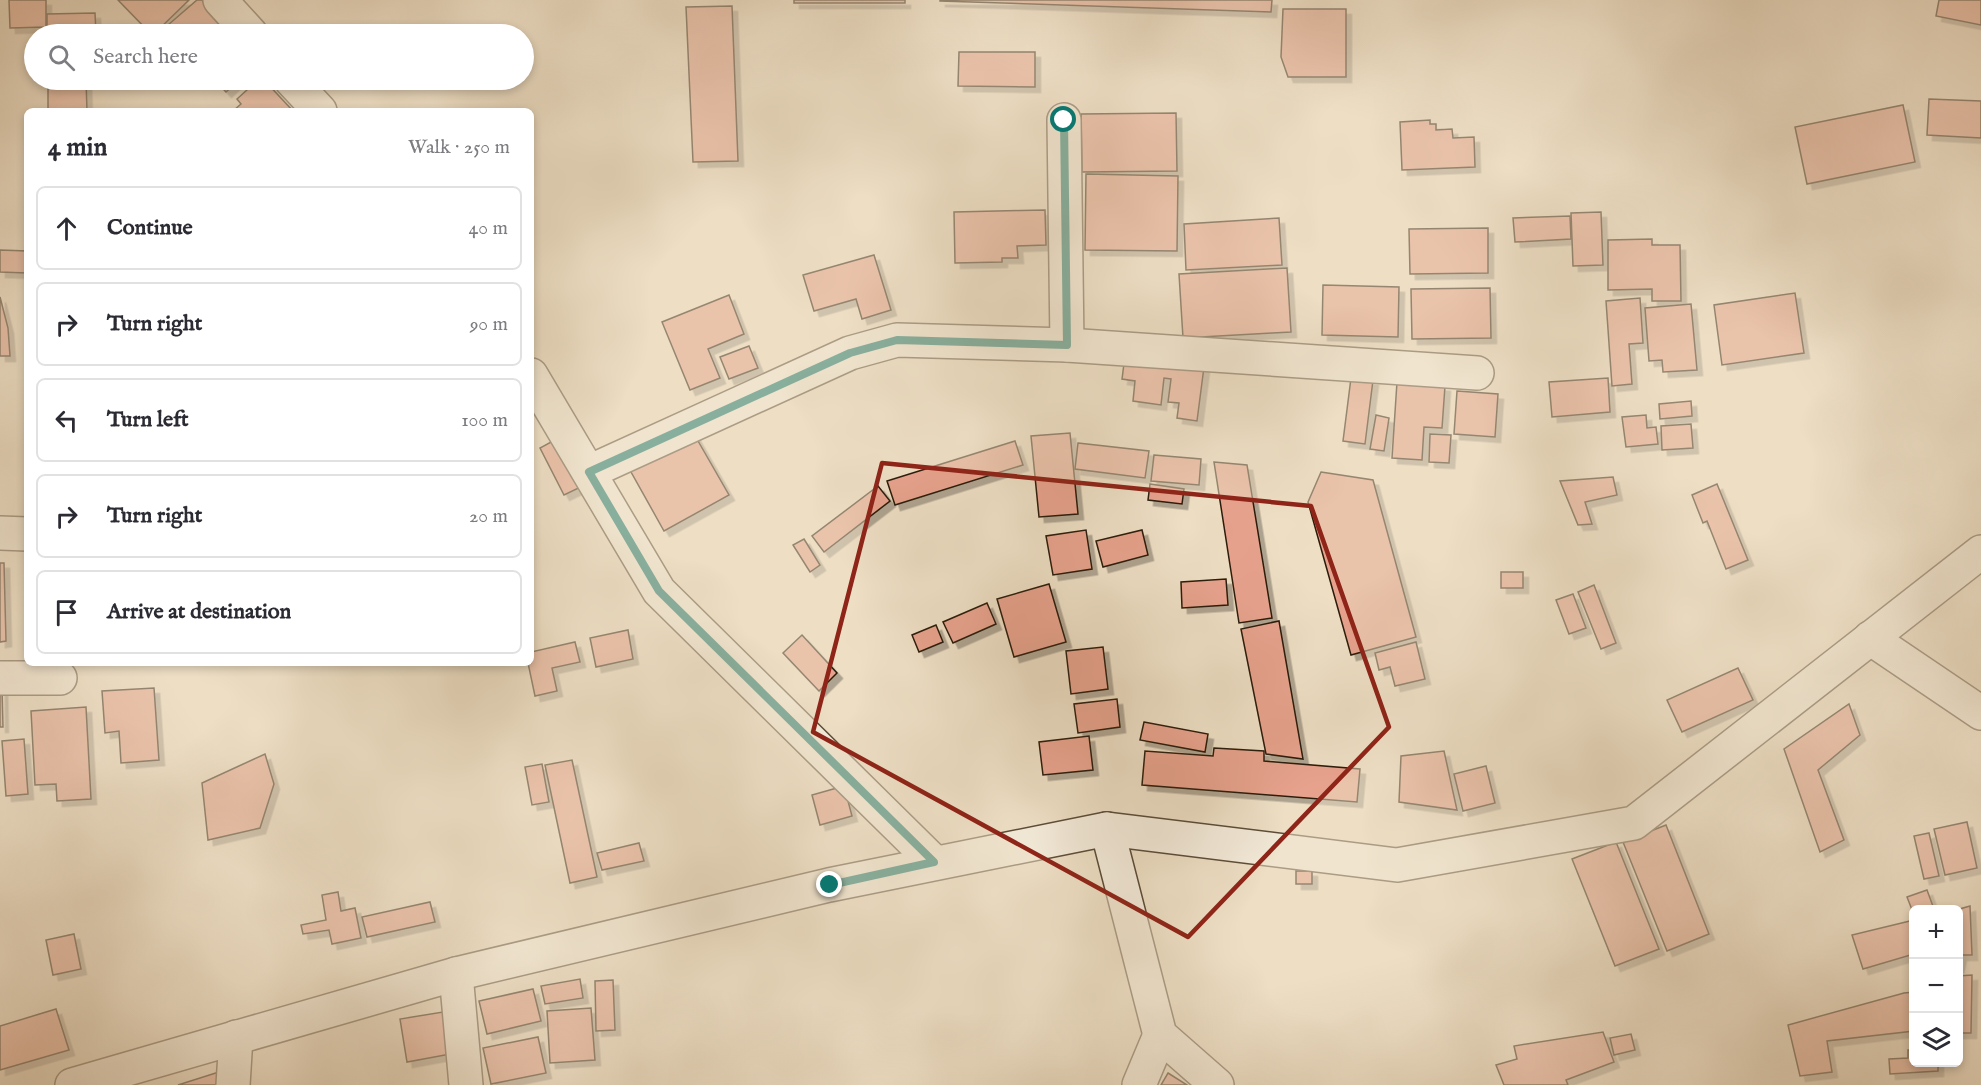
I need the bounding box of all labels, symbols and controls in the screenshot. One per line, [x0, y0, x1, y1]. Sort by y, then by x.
search box [24, 24, 534, 90]
icon: search [45, 41, 78, 74]
text: Search here [93, 43, 198, 71]
route start [1050, 106, 1076, 132]
text: 4 min [48, 131, 107, 164]
text: Walk · 250 m [408, 135, 510, 160]
icon: ahead [50, 212, 83, 245]
text: Continue [107, 214, 193, 242]
text: 40 m [469, 216, 508, 241]
icon: right [50, 308, 83, 341]
text: Turn right [107, 310, 202, 338]
text: 90 m [470, 312, 508, 337]
icon: left [50, 404, 83, 437]
text: Turn left [107, 406, 189, 434]
text: 100 m [461, 408, 508, 433]
icon: right [50, 500, 83, 533]
text: Turn right [107, 502, 202, 530]
text: 20 m [469, 504, 508, 529]
icon: arrive [50, 596, 83, 629]
text: Arrive at destination [107, 598, 291, 626]
route end [816, 871, 842, 897]
map controls [1909, 905, 1963, 1067]
button: + [1909, 905, 1963, 959]
button: − [1909, 959, 1963, 1013]
button: layers [1909, 1013, 1963, 1067]

